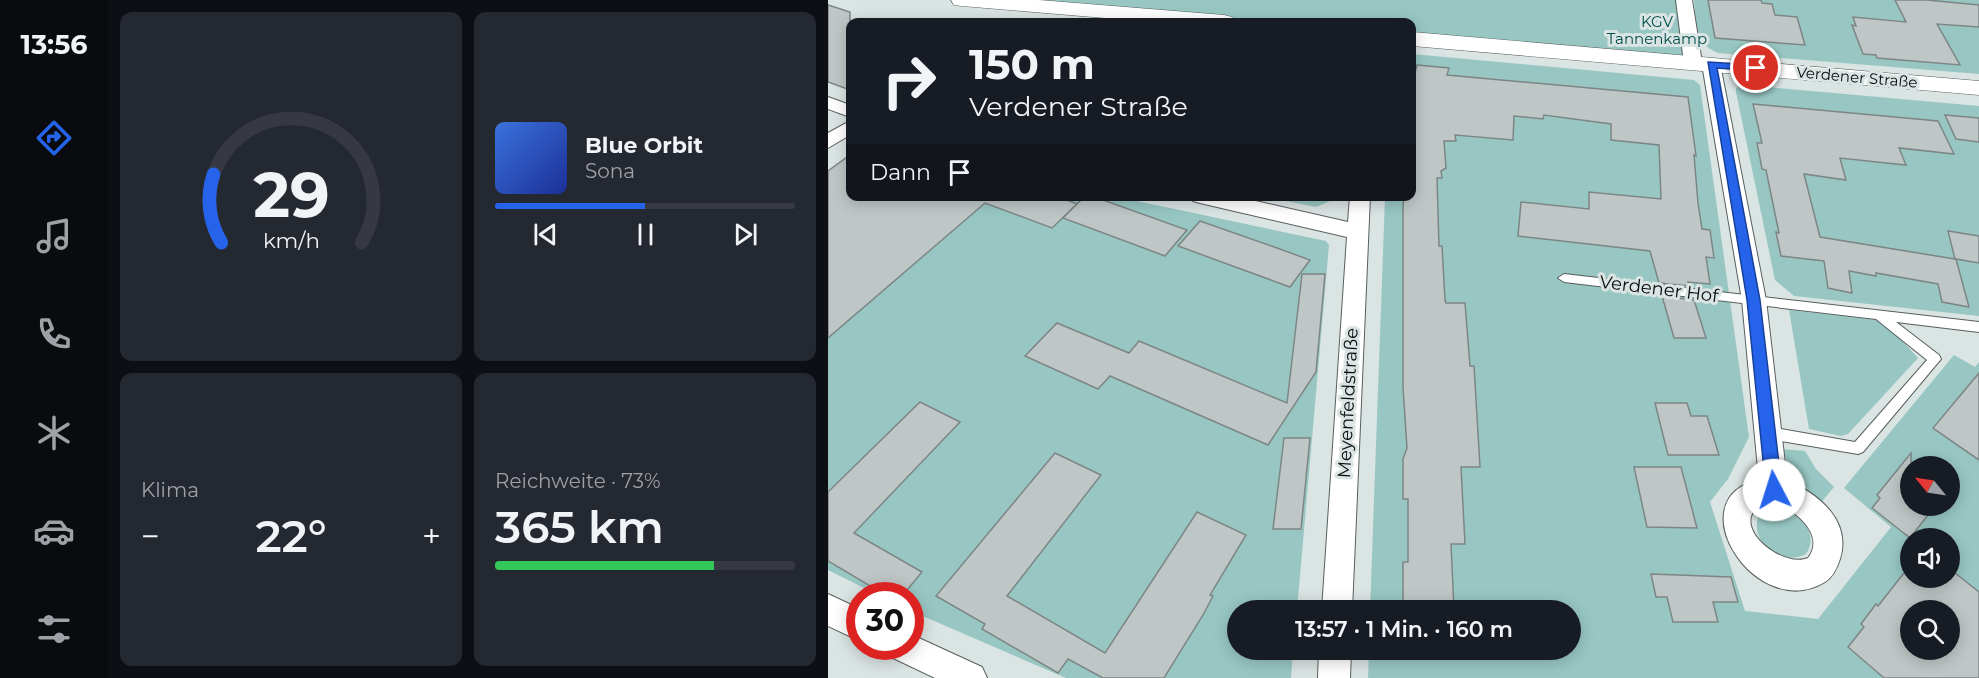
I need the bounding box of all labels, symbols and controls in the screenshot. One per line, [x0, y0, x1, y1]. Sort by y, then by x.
park label: KGV Tannenkamp [1607, 12, 1707, 48]
text: 13:56 [21, 28, 87, 61]
text: 150 m [969, 38, 1095, 90]
icon: right [870, 42, 948, 120]
pin [1730, 42, 1781, 93]
icon: arrive [1739, 51, 1772, 84]
street label: Verdener Straße [1796, 62, 1918, 92]
text: Verdener Straße [969, 90, 1188, 123]
icon: directions [33, 117, 75, 159]
text: Blue Orbit [585, 132, 703, 159]
icon: arrive [943, 156, 976, 189]
text: 29 [253, 158, 329, 234]
text: Sona [585, 159, 635, 183]
text: Dann [870, 159, 931, 186]
icon: music [33, 215, 75, 257]
icon: previous [529, 218, 562, 251]
icon: pause [629, 218, 662, 251]
icon: next [729, 218, 762, 251]
text: km/h [262, 228, 320, 254]
street label: Verdener Hof [1598, 271, 1721, 307]
icon: phone [33, 313, 75, 355]
street label: Meyenfeldstraße [1333, 327, 1363, 479]
icon: climate [33, 412, 75, 454]
north arrow [1900, 456, 1960, 516]
map controls [1900, 456, 1960, 660]
position arrow [1742, 458, 1806, 522]
text: Reichweite · 73% [495, 469, 661, 493]
text: Klima [141, 478, 199, 502]
text: 365 km [495, 499, 664, 554]
text: 22° [255, 508, 327, 563]
icon: car [33, 510, 75, 552]
text: − [141, 516, 160, 556]
text: + [422, 516, 441, 556]
button: sound [1900, 528, 1960, 588]
speed limit sign: 30 [846, 582, 924, 660]
button: search [1900, 600, 1960, 660]
icon: filters [33, 608, 75, 650]
text: 13:57 · 1 Min. · 160 m [1295, 616, 1513, 643]

